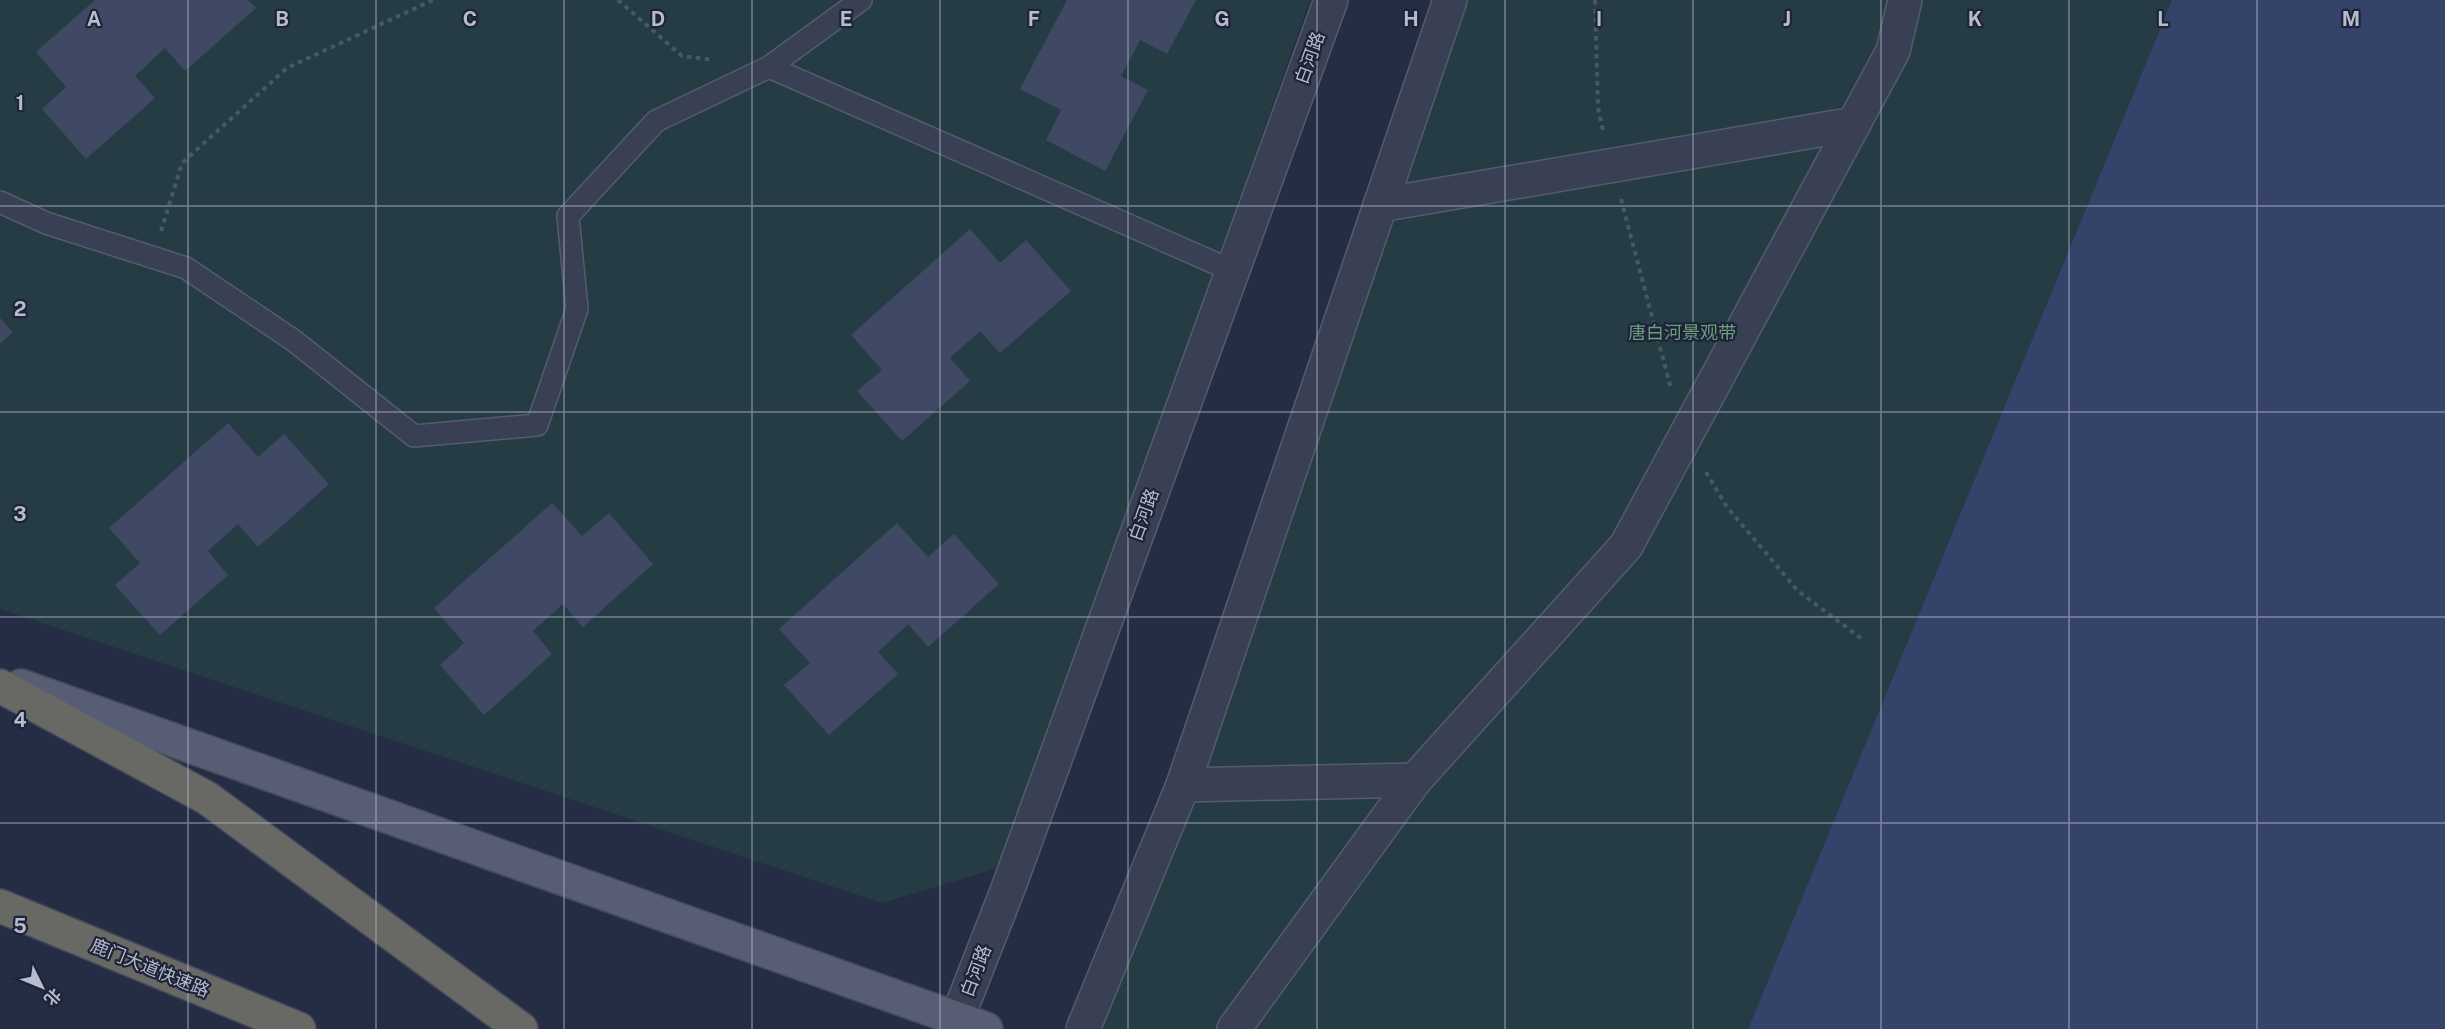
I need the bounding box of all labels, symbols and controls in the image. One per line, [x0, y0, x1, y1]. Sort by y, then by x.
text: A [87, 7, 101, 31]
text: B [275, 7, 289, 31]
text: C [463, 7, 477, 31]
text: D [651, 7, 665, 31]
text: E [840, 7, 852, 31]
text: F [1028, 7, 1040, 31]
text: G [1214, 7, 1230, 31]
text: H [1403, 7, 1419, 31]
text: I [1596, 7, 1602, 31]
text: J [1783, 7, 1791, 31]
text: K [1968, 7, 1982, 31]
text: L [2157, 7, 2169, 31]
text: M [2342, 7, 2360, 31]
street label: 白河路 [1290, 29, 1329, 87]
text: 1 [16, 91, 24, 115]
text: 2 [14, 297, 26, 321]
park label: 唐白河景观带 [1628, 322, 1736, 343]
street label: 白河路 [1124, 486, 1163, 544]
text: 3 [13, 502, 27, 526]
text: 4 [13, 708, 27, 732]
text: 5 [13, 914, 27, 938]
street label: 鹿门大道快速路 [88, 934, 213, 1001]
street label: 白河路 [956, 942, 995, 1000]
north arrow [12, 957, 72, 1017]
text: 北 [40, 985, 65, 1009]

